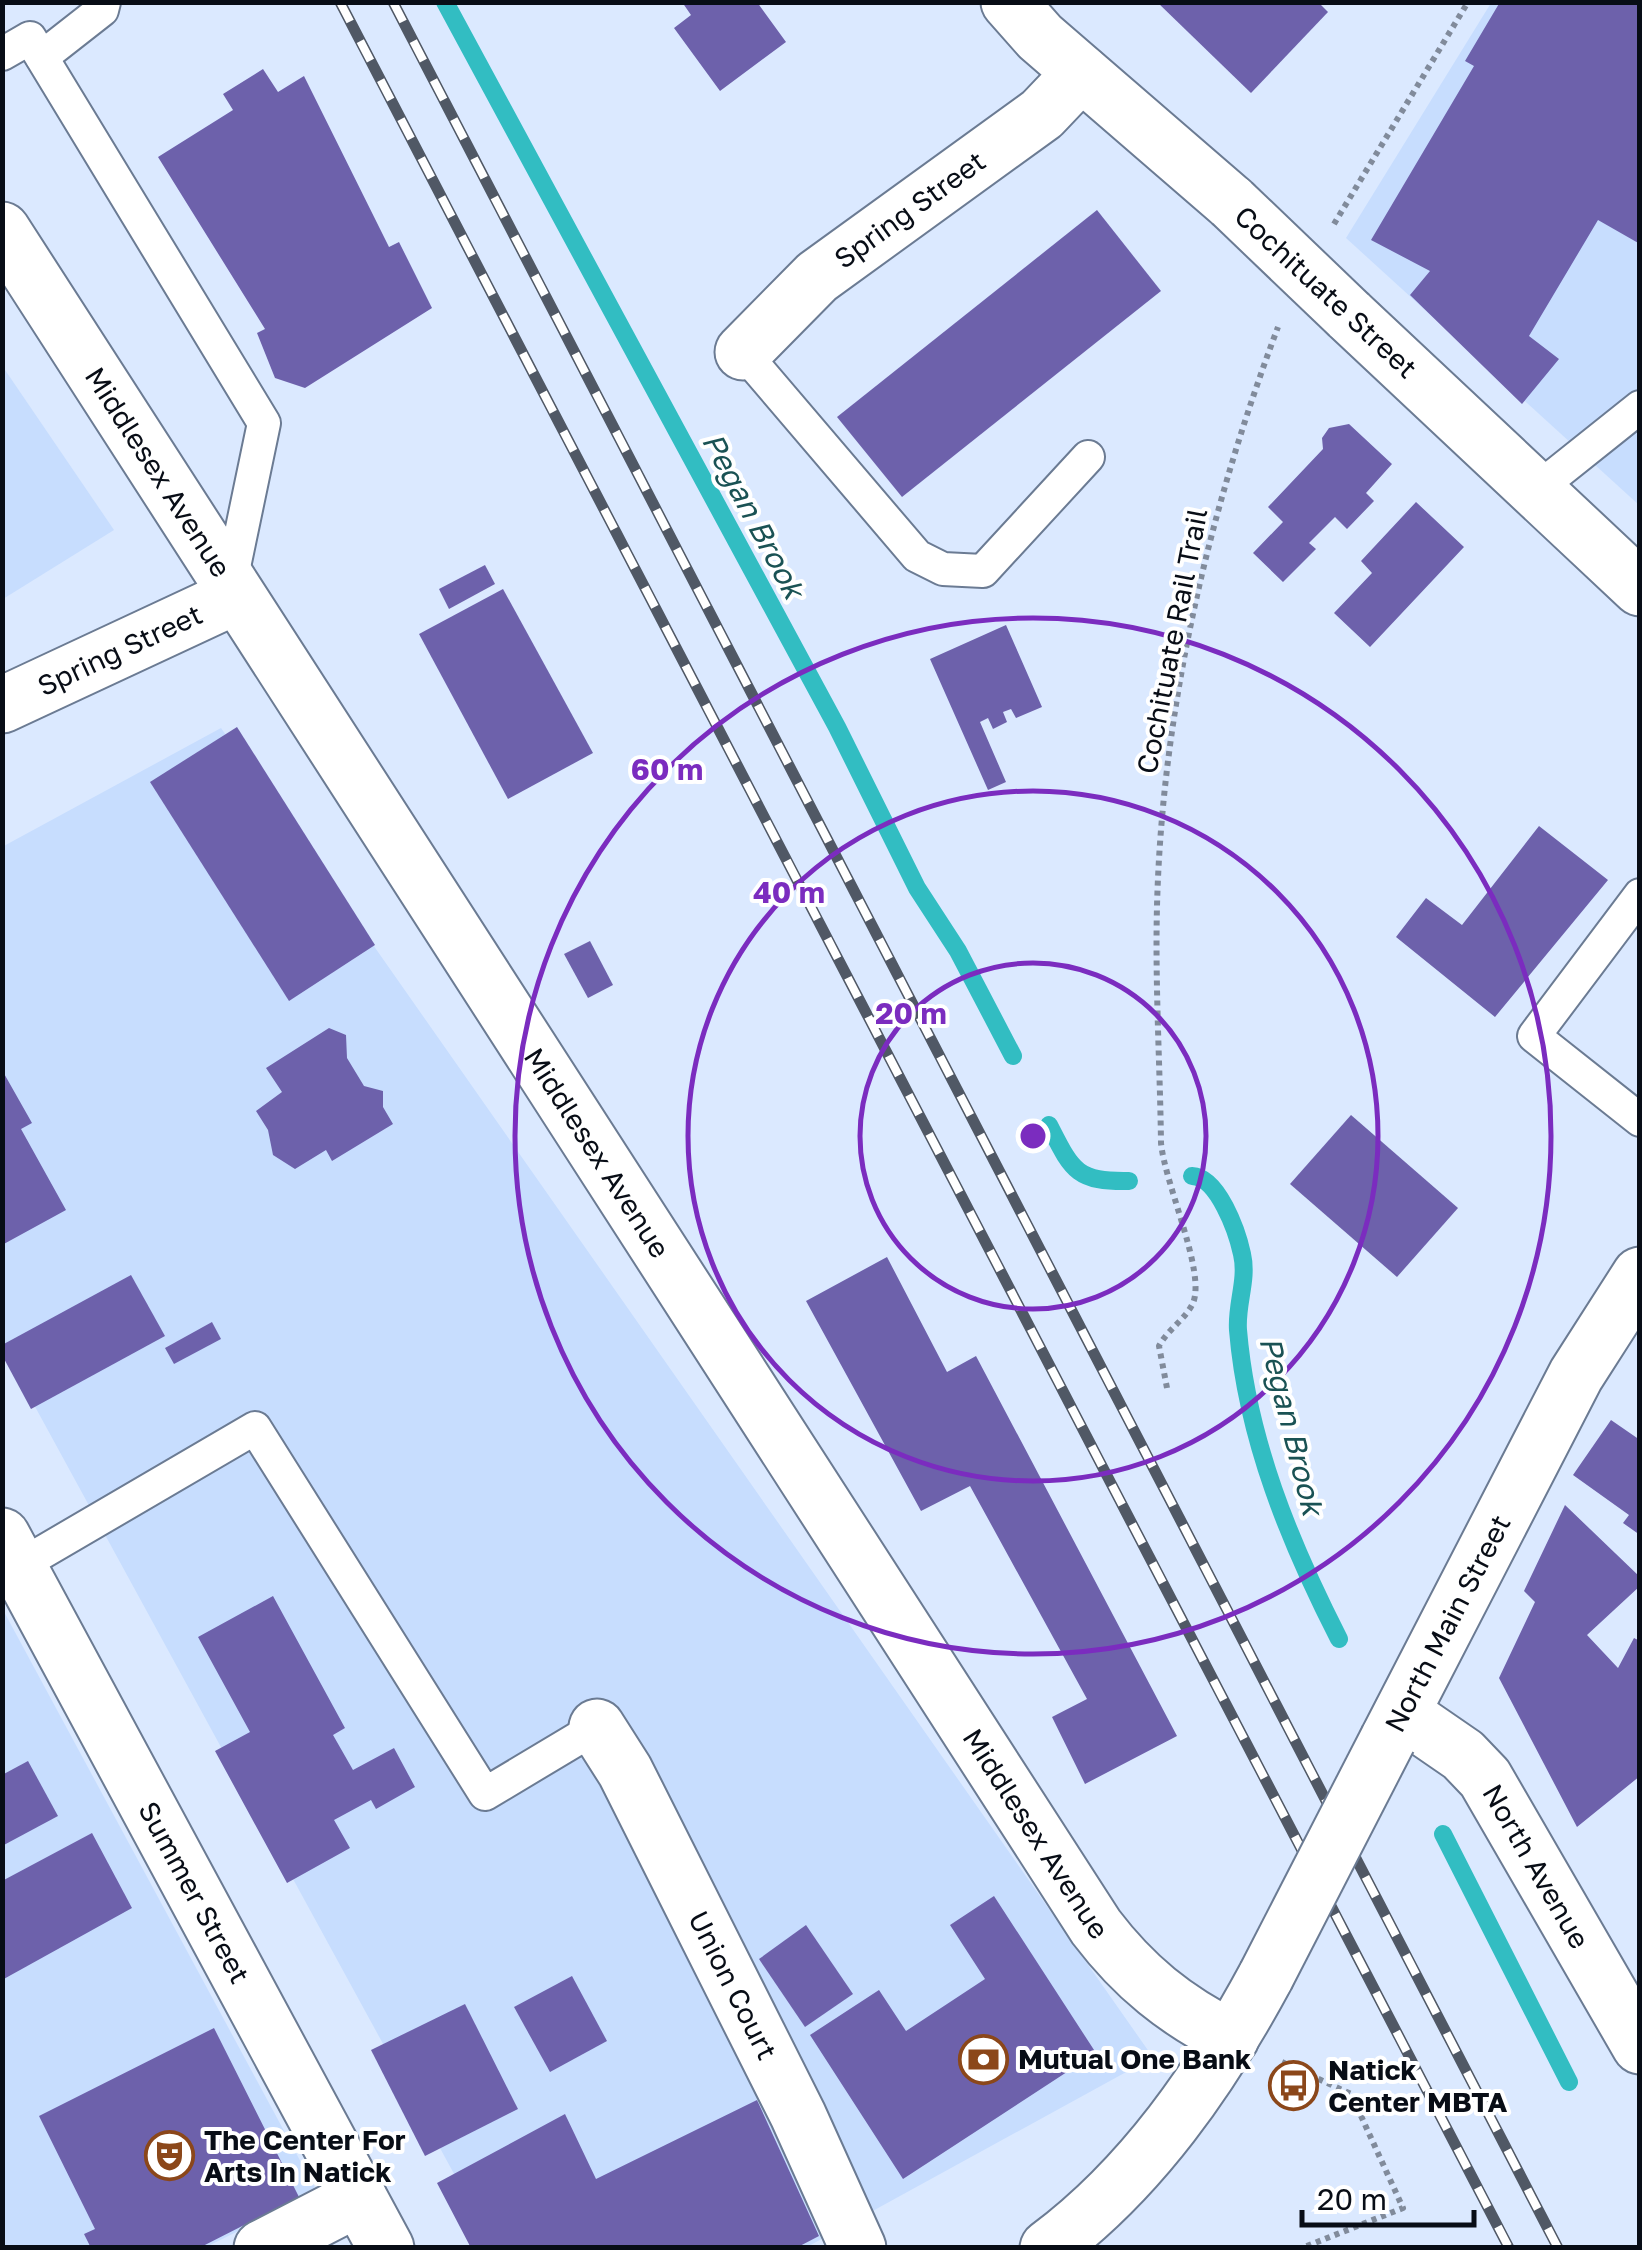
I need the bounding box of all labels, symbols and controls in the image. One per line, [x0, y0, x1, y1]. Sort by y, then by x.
street label: Spring Street [828, 144, 991, 275]
street label: Cochituate Street [1228, 199, 1424, 384]
street label: Middlesex Avenue [79, 361, 238, 583]
water label: Pegan Brook [695, 426, 814, 607]
street label: Cochituate Rail Trail [1130, 505, 1213, 776]
street label: Spring Street [32, 597, 207, 702]
text: 60 m [631, 751, 703, 787]
text: 40 m [753, 874, 825, 910]
text: 20 m [875, 995, 947, 1031]
street label: Middlesex Avenue [518, 1042, 677, 1264]
centre of rings [1015, 1118, 1051, 1154]
water label: Pegan Brook [1252, 1333, 1332, 1522]
street label: North Main Street [1378, 1509, 1517, 1737]
street label: Middlesex Avenue [957, 1722, 1116, 1945]
street label: North Avenue [1476, 1778, 1597, 1954]
street label: Summer Street [132, 1796, 257, 1989]
street label: Union Court [682, 1905, 784, 2065]
bank icon: Mutual One Bank [957, 2033, 1009, 2085]
place label: Mutual One Bank [1018, 2042, 1251, 2075]
place label: Natick Center MBTA [1328, 2053, 1508, 2118]
bus stop icon: Natick Center MBTA [1267, 2060, 1319, 2112]
place label: The Center For Arts In Natick [204, 2123, 406, 2188]
theatre icon: The Center For Arts In Natick [143, 2130, 195, 2182]
scale bar [1302, 2165, 1474, 2227]
text: 20 m [1317, 2181, 1387, 2217]

